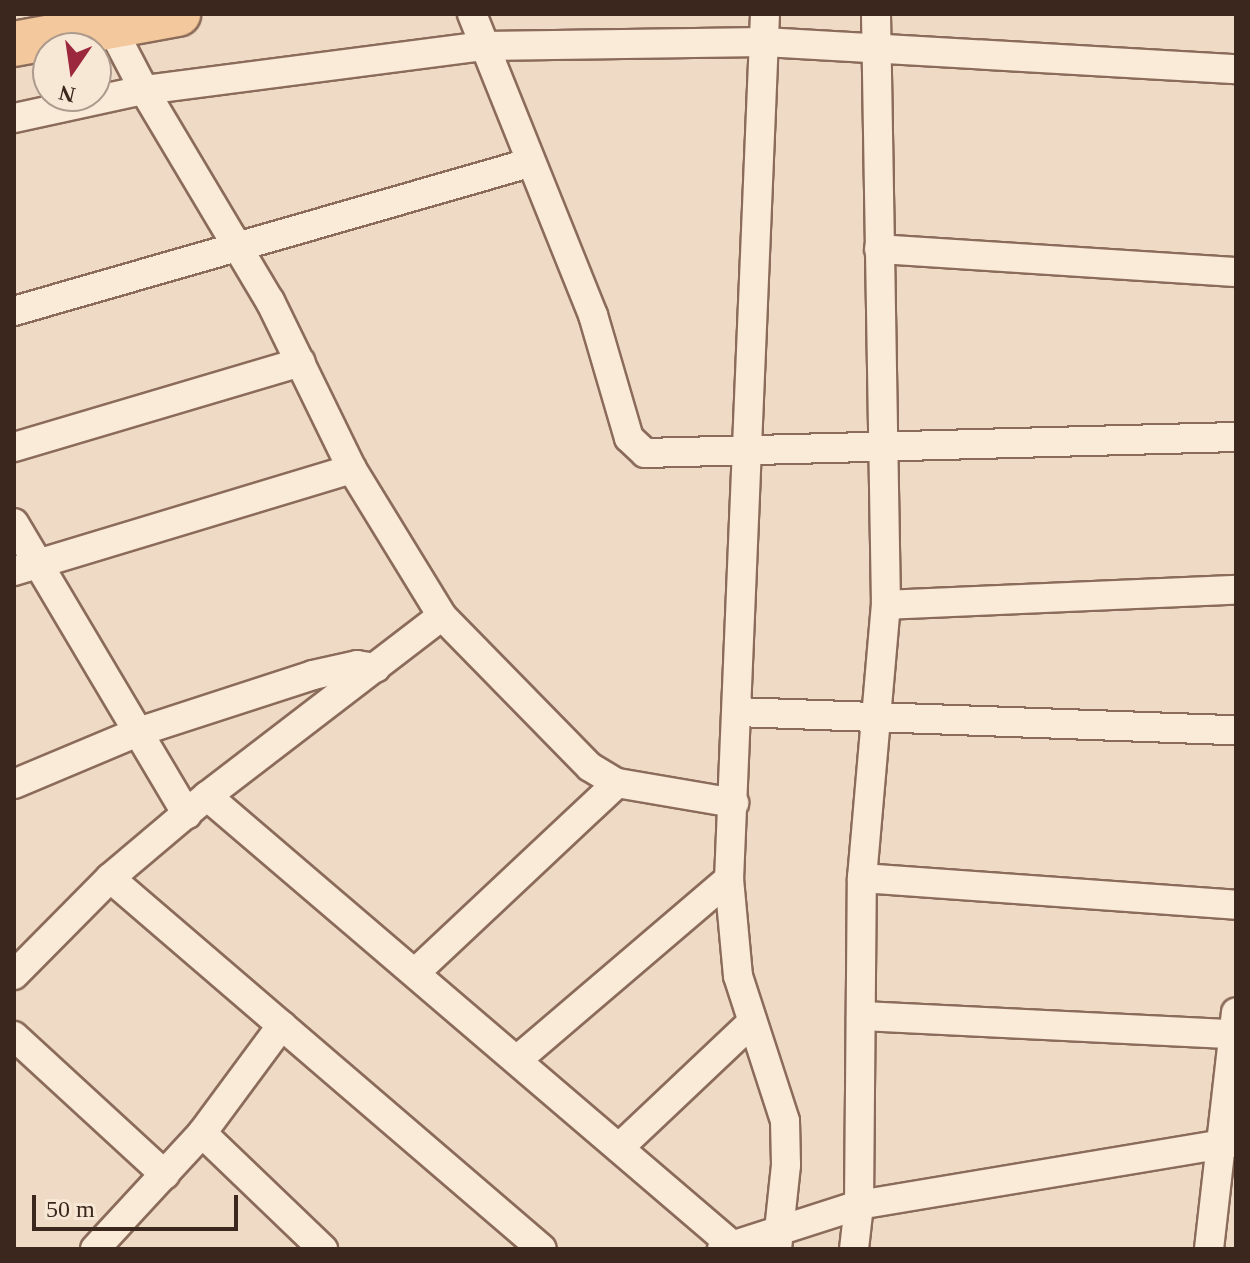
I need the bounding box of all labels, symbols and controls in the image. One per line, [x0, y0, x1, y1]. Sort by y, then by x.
north arrow [32, 32, 112, 112]
text: N [56, 80, 77, 108]
scale bar [36, 1179, 242, 1229]
text: 50 m [46, 1196, 95, 1222]

